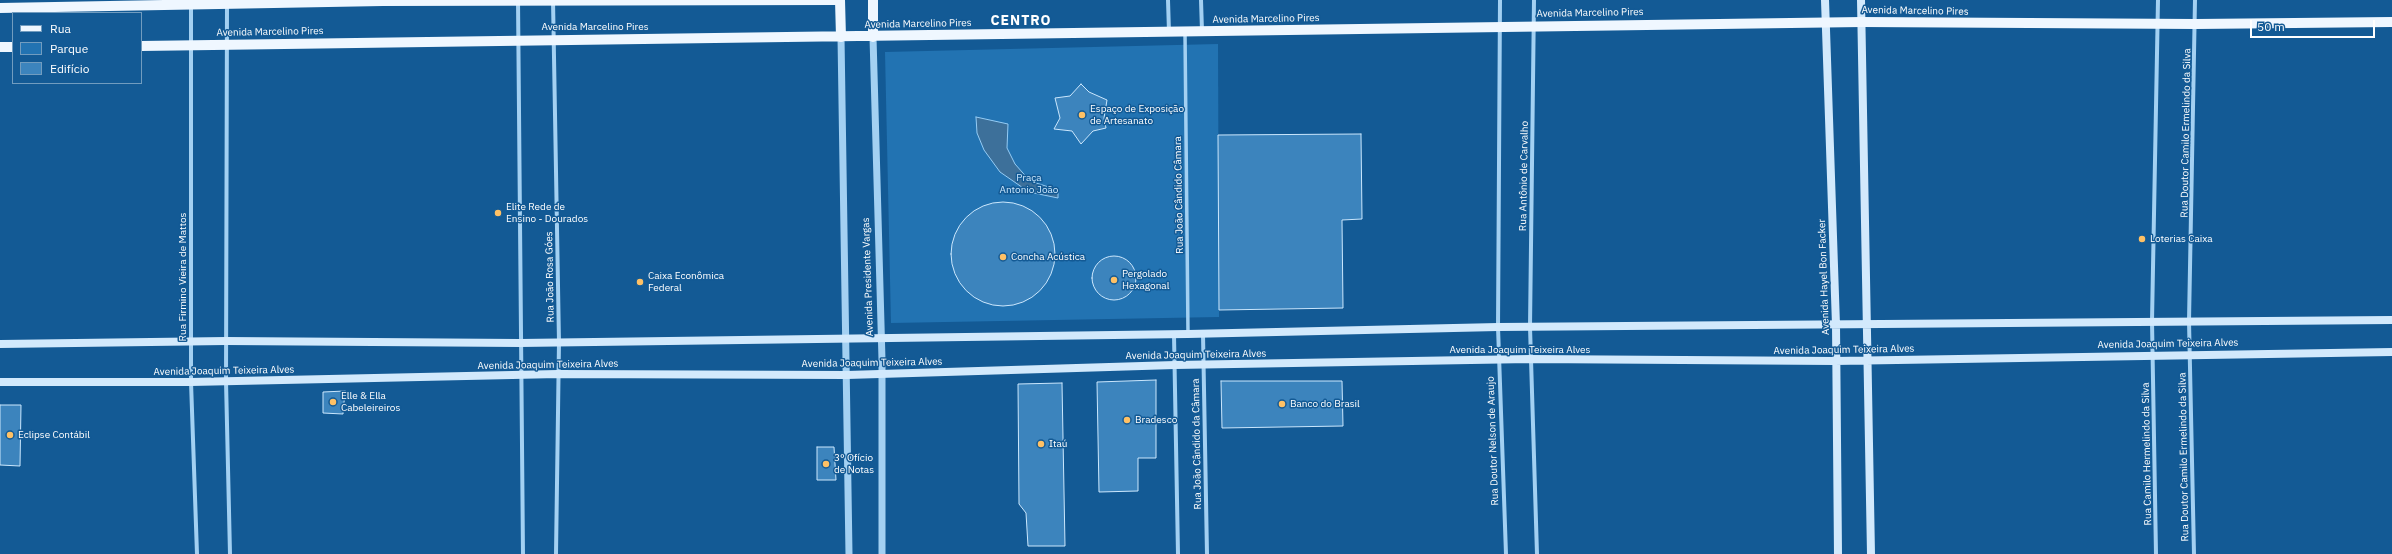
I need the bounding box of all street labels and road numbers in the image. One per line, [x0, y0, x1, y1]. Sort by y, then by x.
street label: Avenida Marcelino Pires [1861, 4, 1969, 18]
street label: Avenida Marcelino Pires [1536, 6, 1644, 20]
street label: Avenida Marcelino Pires [1212, 12, 1320, 26]
street label: Avenida Marcelino Pires [864, 17, 972, 31]
street label: Avenida Marcelino Pires [541, 21, 649, 33]
street label: Avenida Marcelino Pires [216, 25, 324, 39]
street label: Rua Doutor Camilo Ermelindo da Silva [2179, 48, 2193, 218]
street label: Rua Antônio de Carvalho [1517, 121, 1531, 231]
street label: Rua João Cândido Câmara [1172, 136, 1186, 254]
street label: Rua Firmino Vieira de Mattos [177, 213, 189, 341]
street label: Avenida Presidente Vargas [860, 217, 876, 337]
street label: Avenida Hayel Bon Facker [1816, 219, 1832, 335]
street label: Rua João Rosa Góes [543, 231, 557, 323]
street label: Avenida Joaquim Teixeira Alves [2097, 337, 2239, 351]
street label: Avenida Joaquim Teixeira Alves [1773, 343, 1915, 357]
street label: Avenida Joaquim Teixeira Alves [1450, 344, 1590, 356]
street label: Avenida Joaquim Teixeira Alves [1125, 348, 1267, 362]
street label: Avenida Joaquim Teixeira Alves [801, 356, 943, 370]
street label: Avenida Joaquim Teixeira Alves [477, 358, 619, 372]
street label: Avenida Joaquim Teixeira Alves [153, 364, 295, 378]
street label: Rua Doutor Camilo Ermelindo da Silva [2177, 372, 2191, 542]
street label: Rua Doutor Nelson de Araujo [1485, 376, 1501, 506]
street label: Rua João Cândido da Câmara [1190, 378, 1204, 510]
street label: Rua Camilo Hermelindo da Silva [2140, 382, 2154, 526]

